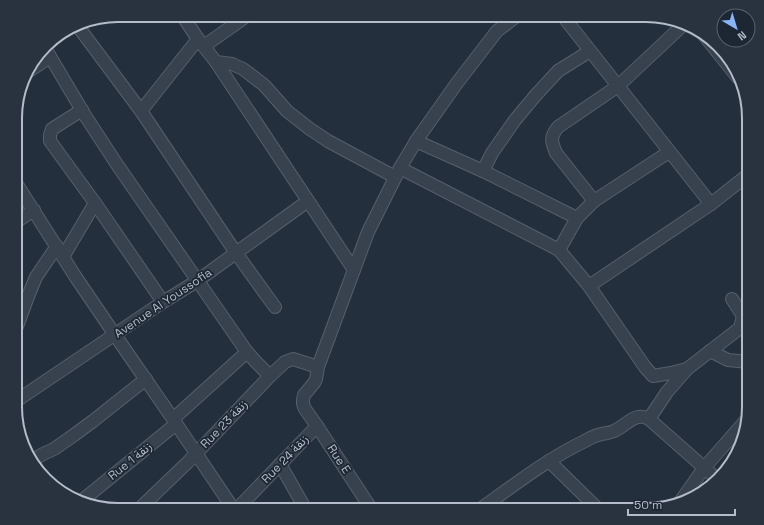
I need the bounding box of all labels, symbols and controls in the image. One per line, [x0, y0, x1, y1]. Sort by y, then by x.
north arrow [716, 8, 756, 48]
text: N [735, 28, 749, 44]
street label: Avenue Al Youssofia [111, 264, 215, 342]
street label: Rue 23 زنقة [197, 396, 251, 452]
street label: Rue 24 زنقة [258, 431, 312, 487]
street label: Rue 1 زنقة [105, 438, 155, 484]
street label: Rue E [324, 441, 355, 477]
scale bar [628, 491, 735, 517]
text: 50 m [634, 497, 662, 513]

